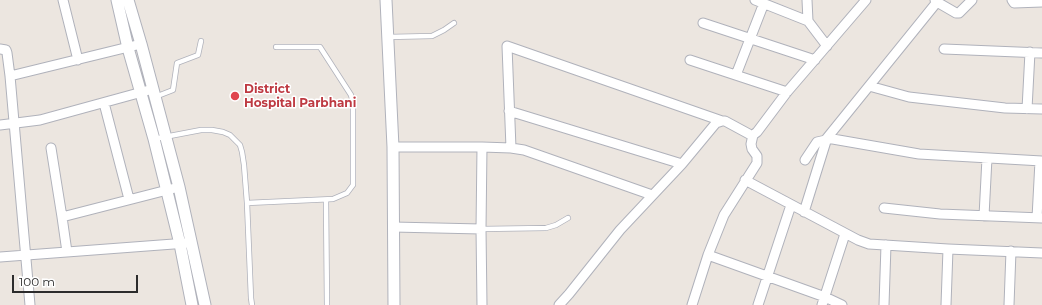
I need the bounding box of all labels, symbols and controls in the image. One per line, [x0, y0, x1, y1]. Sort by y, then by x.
place label: District Hospital Parbhani [244, 82, 356, 110]
marker: District Hospital Parbhani [229, 90, 241, 102]
scale bar [14, 267, 140, 293]
text: 100 m [19, 274, 55, 289]

